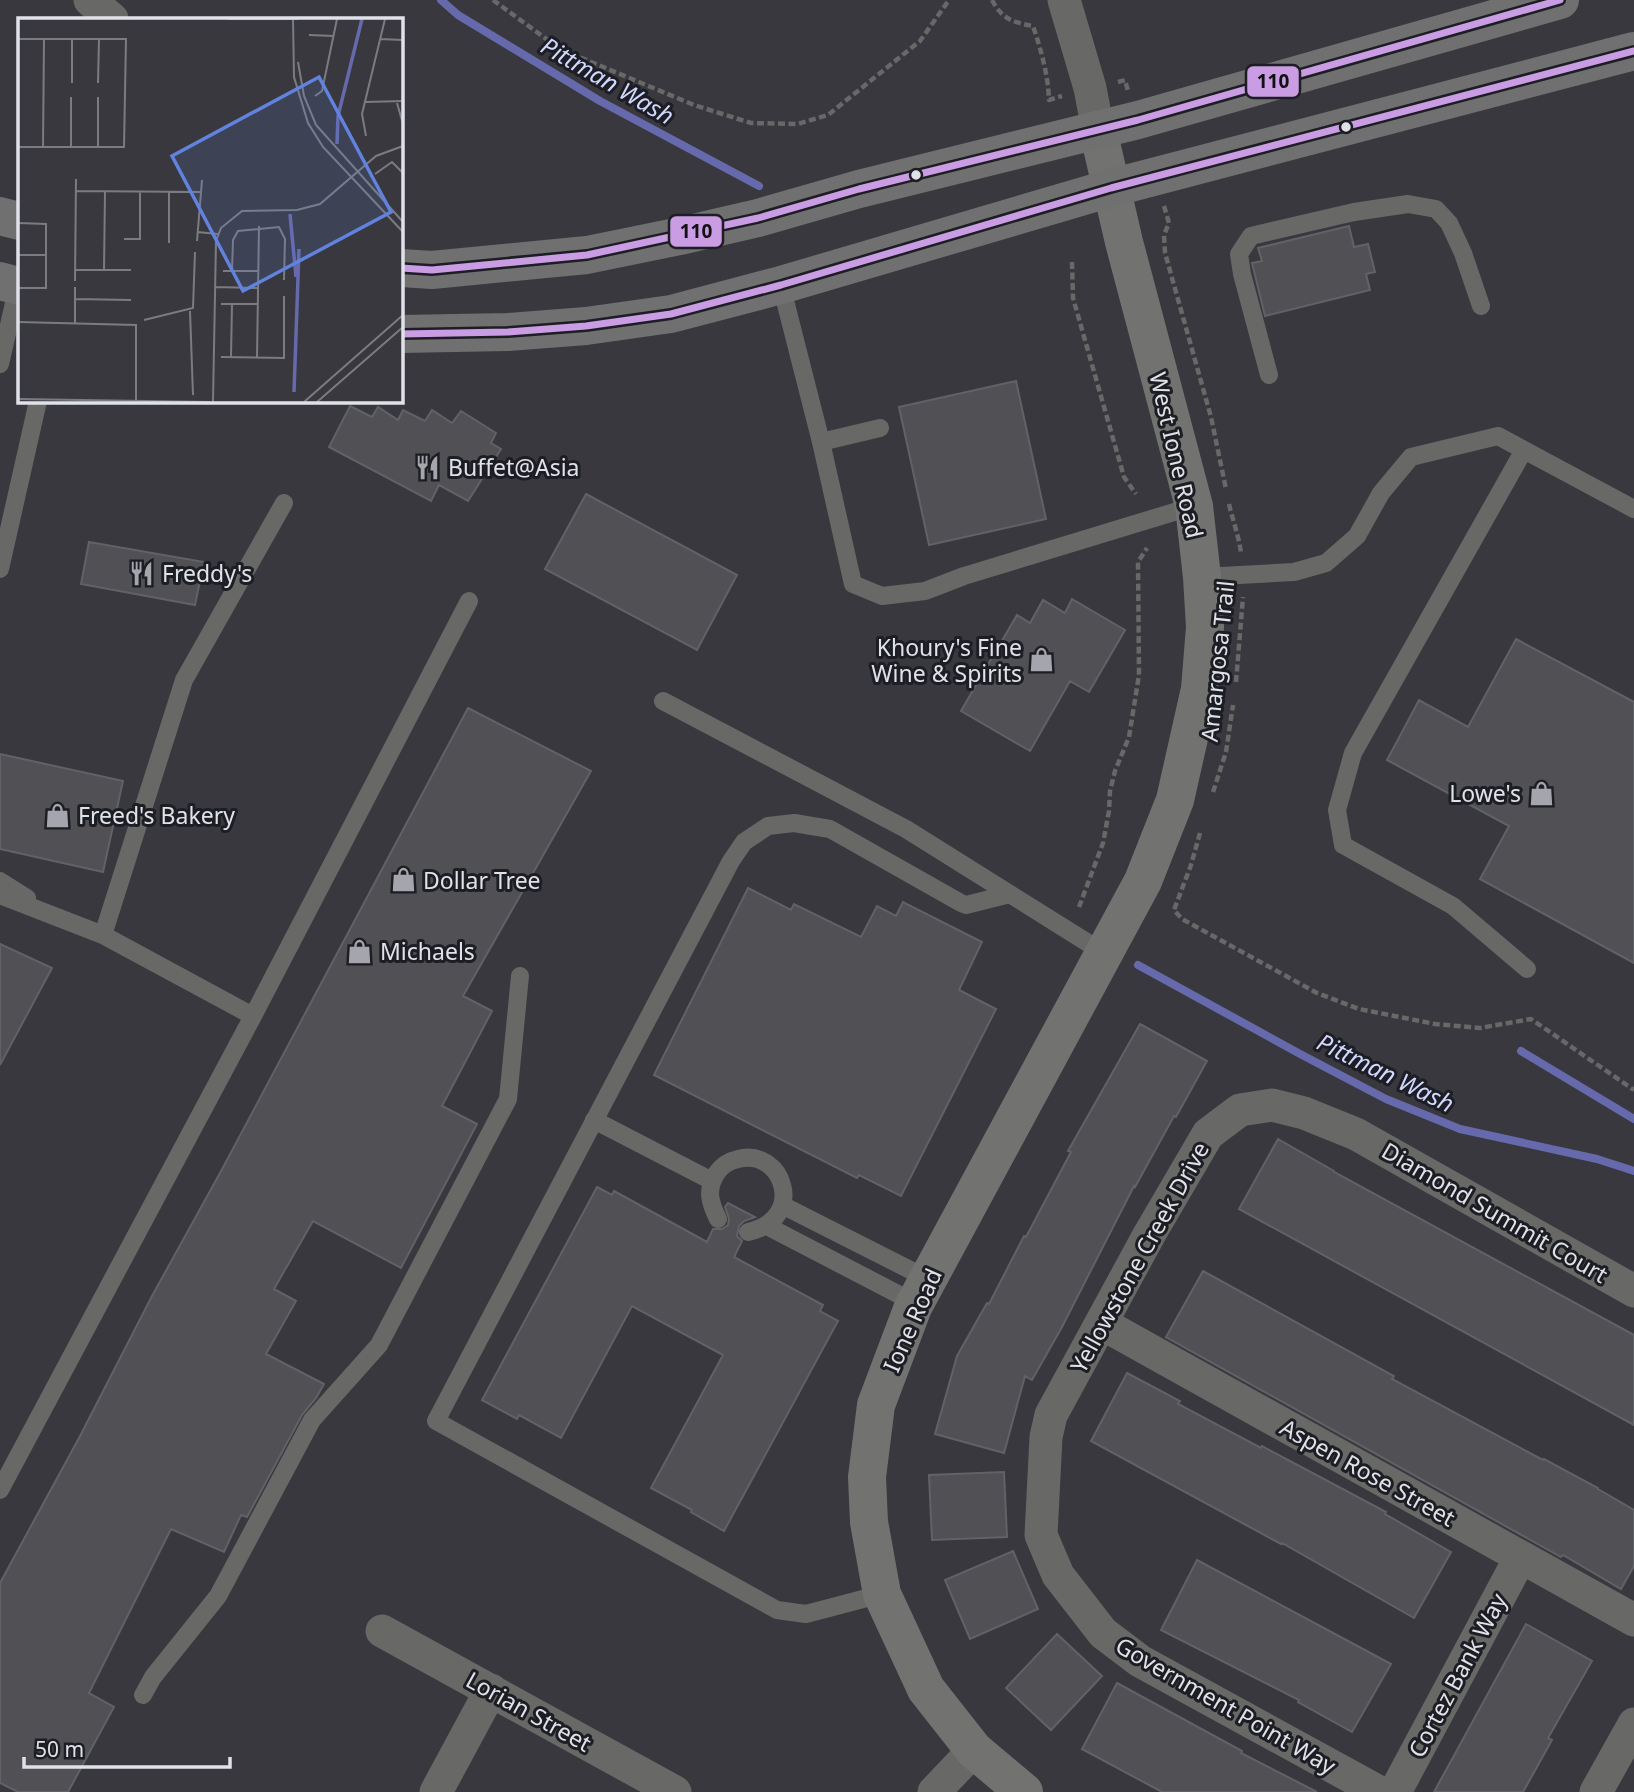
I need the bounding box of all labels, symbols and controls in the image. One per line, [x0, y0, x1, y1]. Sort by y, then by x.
inset map [18, 18, 402, 402]
water label: Pittman Wash [535, 29, 681, 131]
line badge: 110 [1246, 65, 1300, 98]
text: 110 [1257, 68, 1289, 94]
unlabelled marker [1339, 120, 1353, 134]
unlabelled marker [909, 168, 923, 182]
line badge: 110 [669, 215, 723, 248]
text: 110 [680, 218, 712, 244]
street label: West Ione Road [1142, 369, 1212, 541]
place label: Buffet@Asia [448, 451, 580, 483]
restaurant icon: Buffet@Asia [414, 453, 442, 481]
place label: Freddy's [162, 557, 252, 589]
restaurant icon: Freddy's [128, 559, 156, 587]
street label: Amargosa Trail [1193, 579, 1241, 743]
place label: Khoury's Fine Wine & Spirits [871, 631, 1022, 689]
shop icon: Khoury's Fine Wine & Spirits [1028, 646, 1056, 674]
place label: Lowe's [1449, 777, 1521, 809]
shop icon: Lowe's [1527, 779, 1555, 807]
place label: Freed's Bakery [78, 799, 235, 831]
shop icon: Freed's Bakery [44, 801, 72, 829]
place label: Dollar Tree [423, 864, 541, 896]
shop icon: Dollar Tree [389, 866, 417, 894]
place label: Michaels [380, 935, 475, 967]
shop icon: Michaels [346, 937, 374, 965]
water label: Pittman Wash [1312, 1025, 1460, 1119]
street label: Diamond Summit Court [1376, 1134, 1614, 1290]
street label: Yellowstone Creek Drive [1062, 1136, 1216, 1378]
street label: Ione Road [875, 1263, 949, 1377]
street label: Aspen Rose Street [1275, 1411, 1461, 1533]
street label: Cortez Bank Way [1400, 1587, 1514, 1763]
street label: Government Point Way [1110, 1629, 1342, 1781]
street label: Lorian Street [461, 1663, 597, 1759]
scale bar [24, 1726, 231, 1770]
text: 50 m [35, 1735, 84, 1763]

